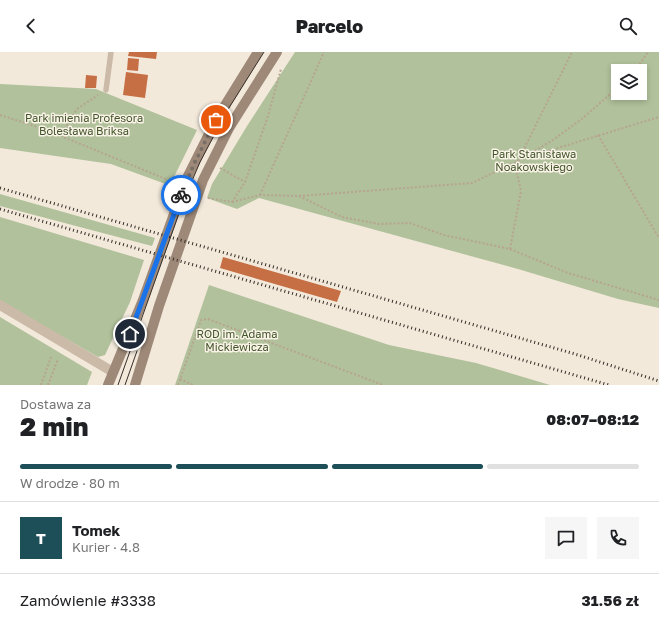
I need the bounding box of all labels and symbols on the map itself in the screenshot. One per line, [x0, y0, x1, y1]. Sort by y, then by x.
pin [199, 103, 233, 137]
park label: Park imienia Profesora Bolesława Briksa [25, 111, 143, 137]
park label: Park Stanisława Noakowskiego [492, 147, 576, 173]
courier [161, 175, 201, 215]
pin [113, 317, 147, 351]
park label: ROD im. Adama Mickiewicza [197, 327, 278, 353]

